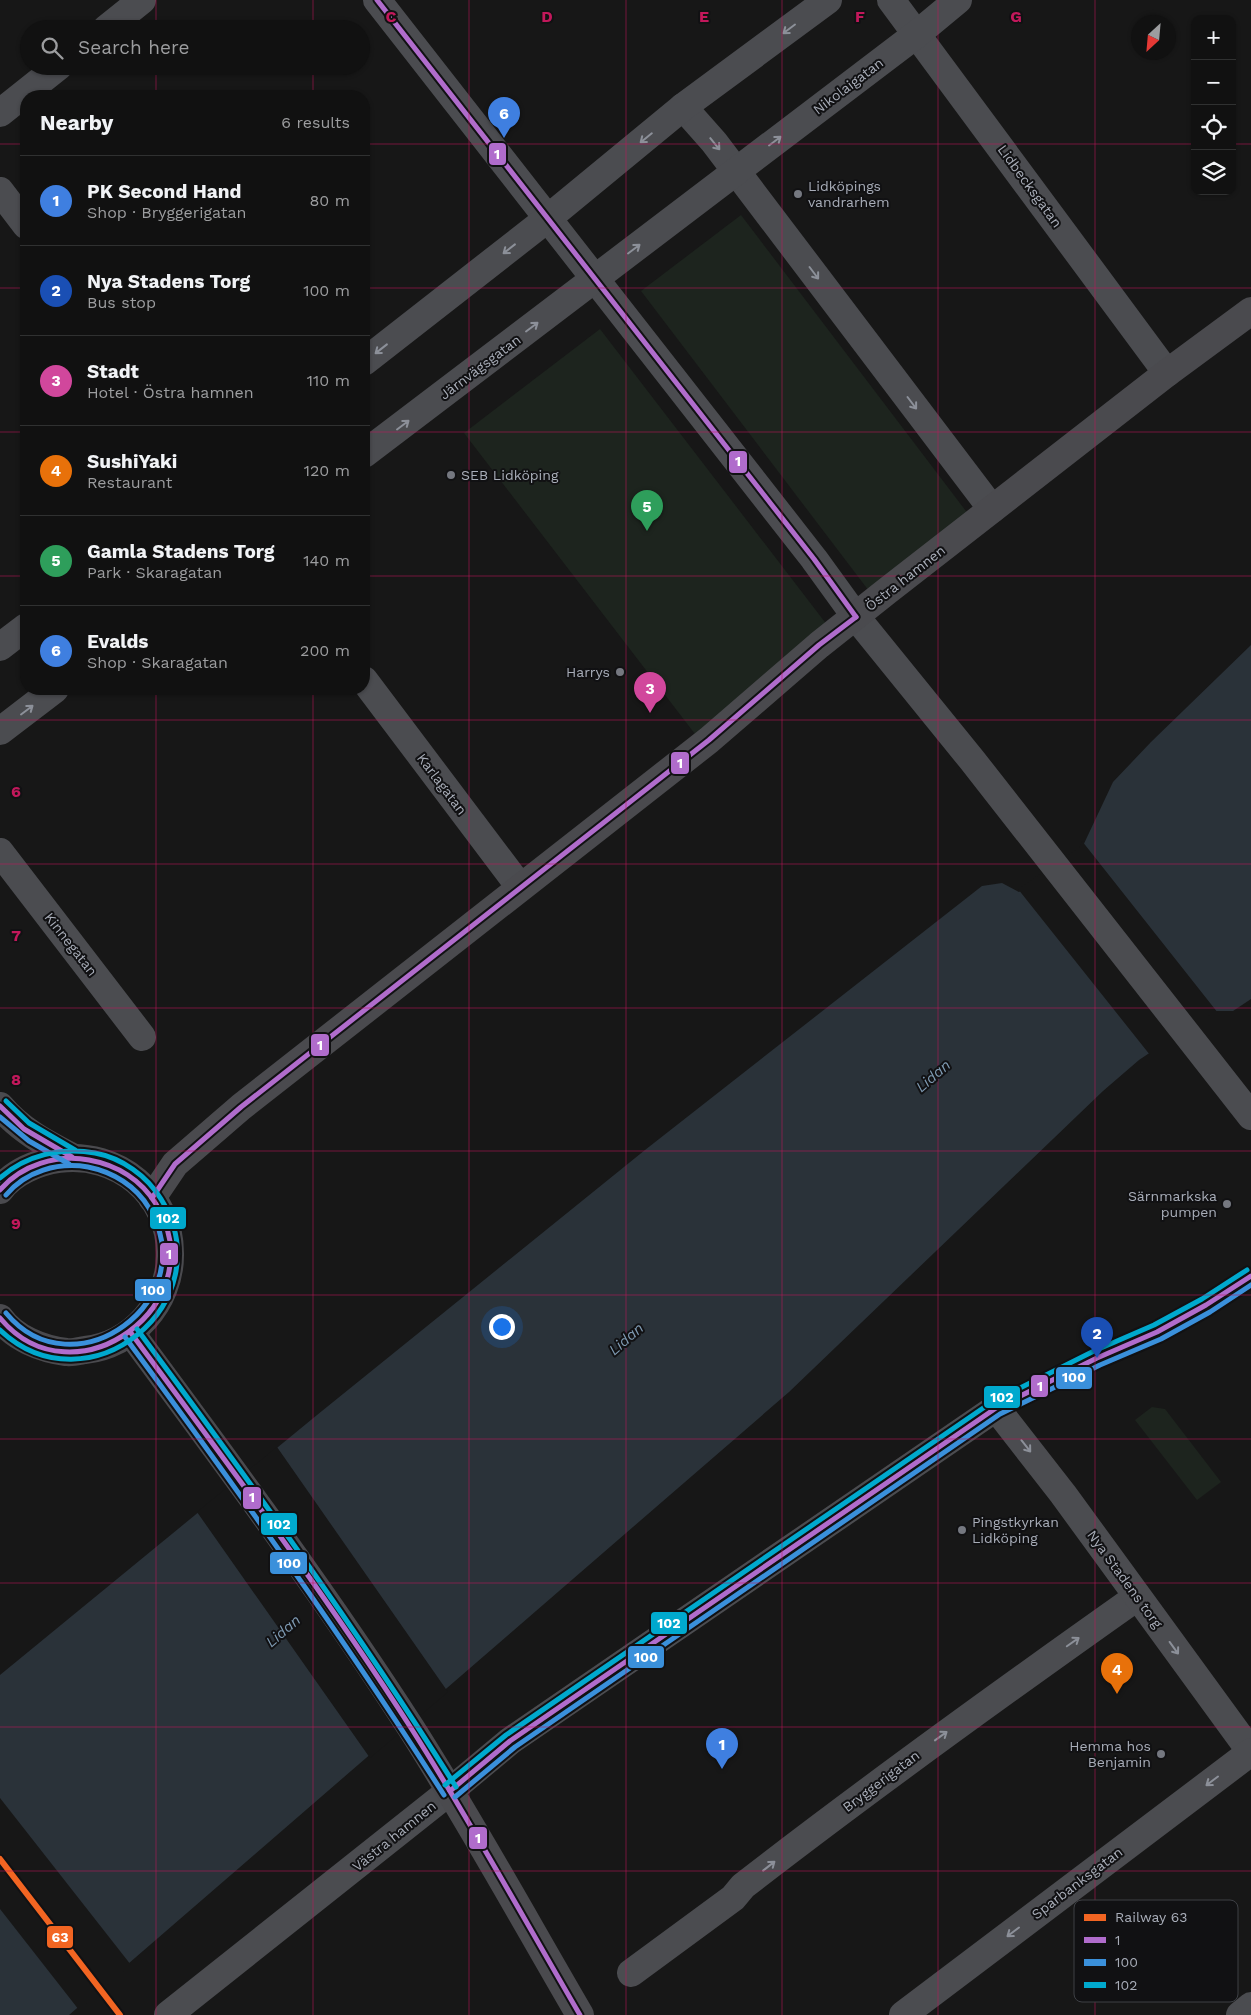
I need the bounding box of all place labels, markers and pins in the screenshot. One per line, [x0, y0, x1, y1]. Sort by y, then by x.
pin: 6 [488, 97, 520, 138]
place label: Lidköpings vandrarhem [808, 178, 890, 210]
marker: Lidköpings vandrarhem [792, 188, 804, 200]
place label: SEB Lidköping [461, 467, 559, 483]
marker: SEB Lidköping [445, 469, 457, 481]
pin: 5 [631, 490, 663, 531]
place label: Harrys [566, 664, 610, 680]
marker: Harrys [614, 666, 626, 678]
pin: 3 [634, 672, 666, 713]
place label: Särnmarkska pumpen [1128, 1188, 1217, 1220]
marker: Särnmarkska pumpen [1221, 1198, 1233, 1210]
pin: 2 [1081, 1317, 1113, 1358]
place label: Pingstkyrkan Lidköping [972, 1514, 1059, 1546]
marker: Pingstkyrkan Lidköping [956, 1524, 968, 1536]
pin: 4 [1101, 1653, 1133, 1694]
pin: 1 [706, 1728, 738, 1769]
place label: Hemma hos Benjamin [1069, 1738, 1151, 1770]
marker: Hemma hos Benjamin [1155, 1748, 1167, 1760]

